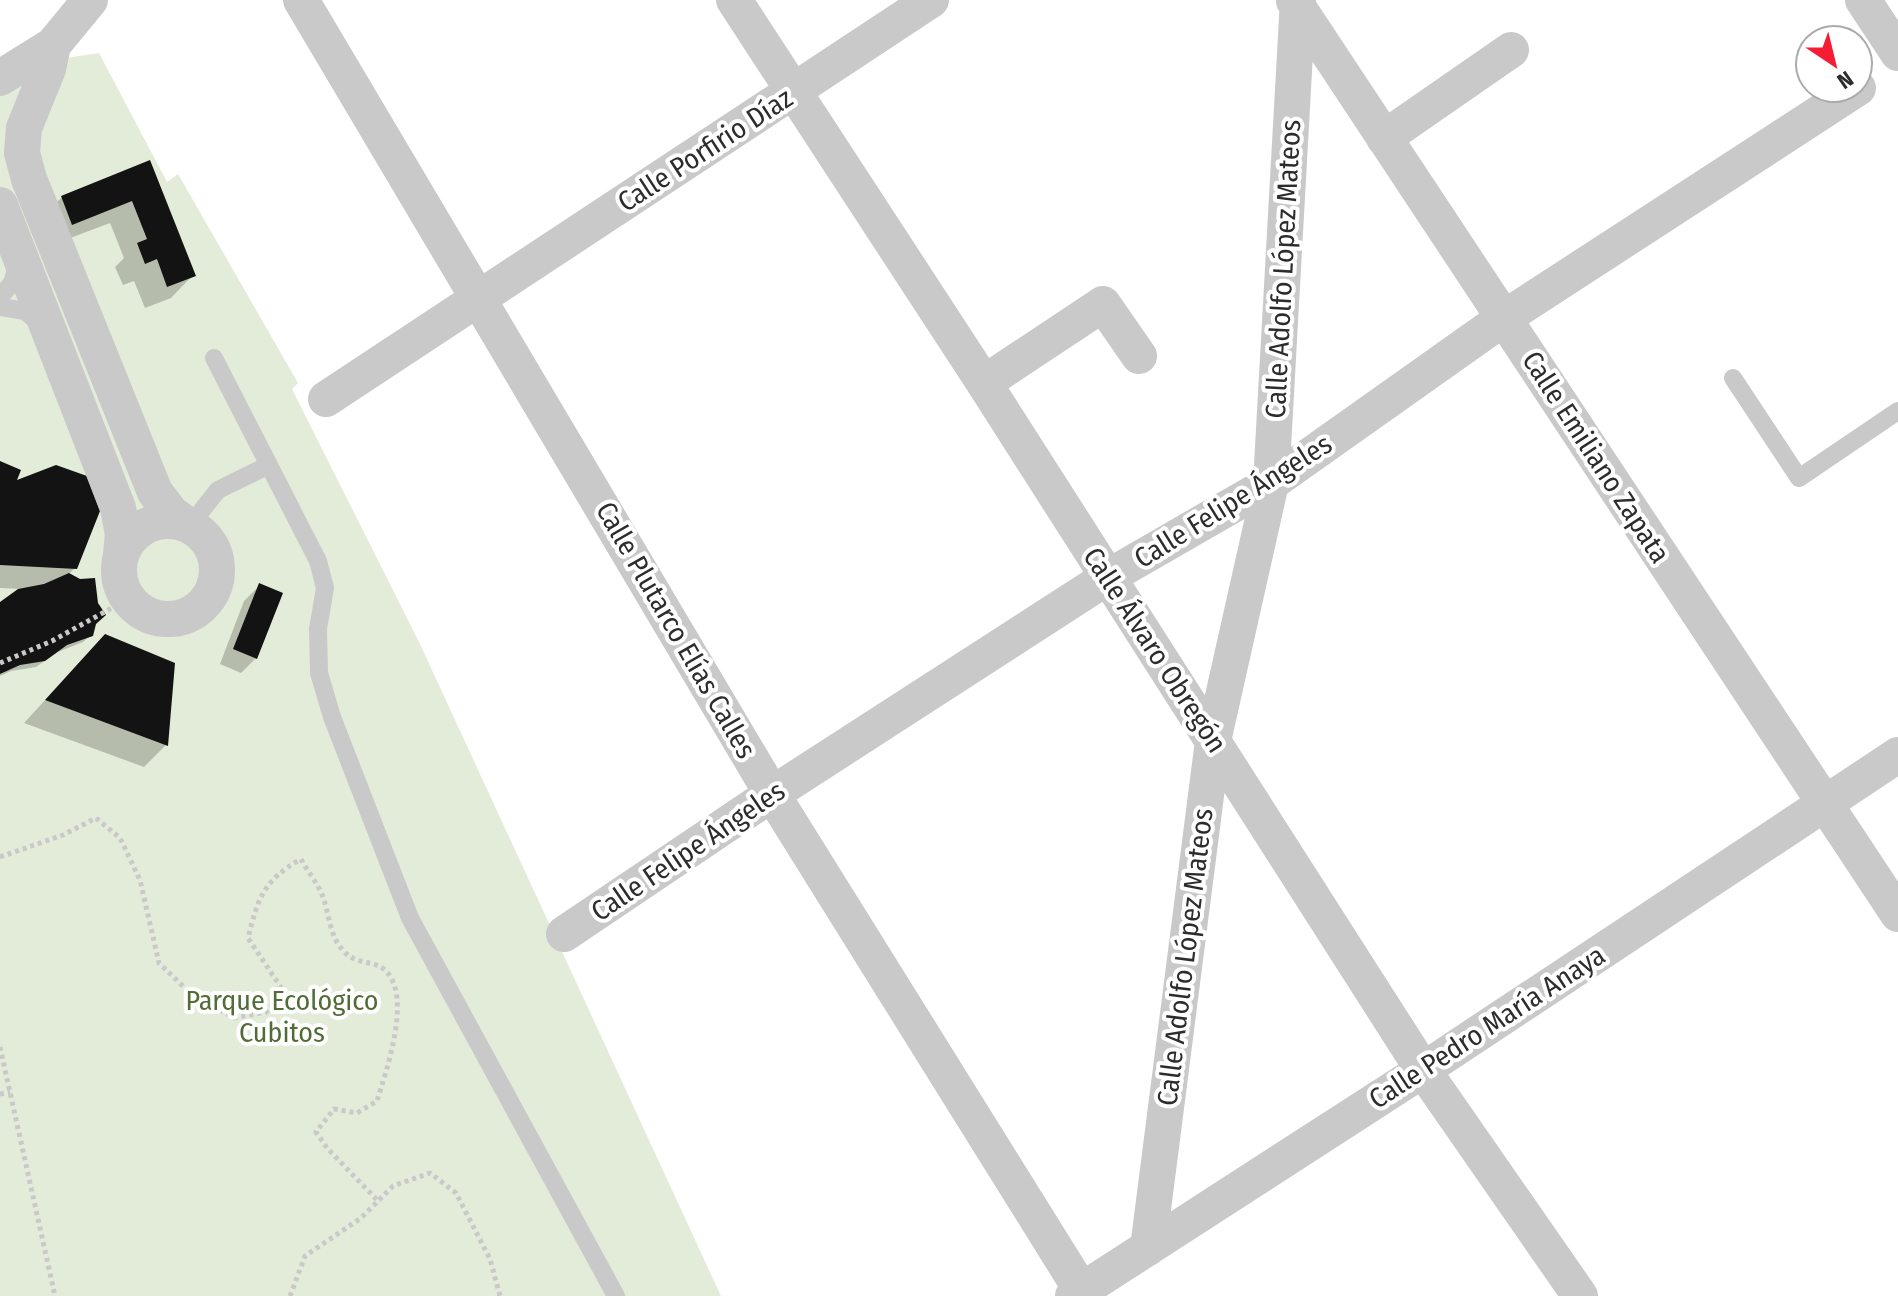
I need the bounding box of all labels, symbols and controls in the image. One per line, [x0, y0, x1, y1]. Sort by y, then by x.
north arrow [1794, 24, 1874, 104]
text: N [1832, 65, 1858, 95]
street label: Calle Porfirio Díaz [611, 81, 799, 219]
street label: Calle Adolfo López Mateos [1259, 119, 1307, 419]
street label: Calle Emiliano Zapata [1515, 345, 1677, 569]
street label: Calle Felipe Ángeles [1128, 427, 1338, 575]
street label: Calle Plutarco Elías Calles [589, 496, 763, 764]
street label: Calle Álvaro Obregón [1076, 541, 1234, 759]
street label: Calle Felipe Ángeles [585, 774, 791, 928]
street label: Calle Adolfo López Mateos [1150, 806, 1220, 1108]
street label: Calle Pedro María Anaya [1363, 938, 1611, 1116]
park label: Parque Ecológico Cubitos [185, 984, 379, 1049]

